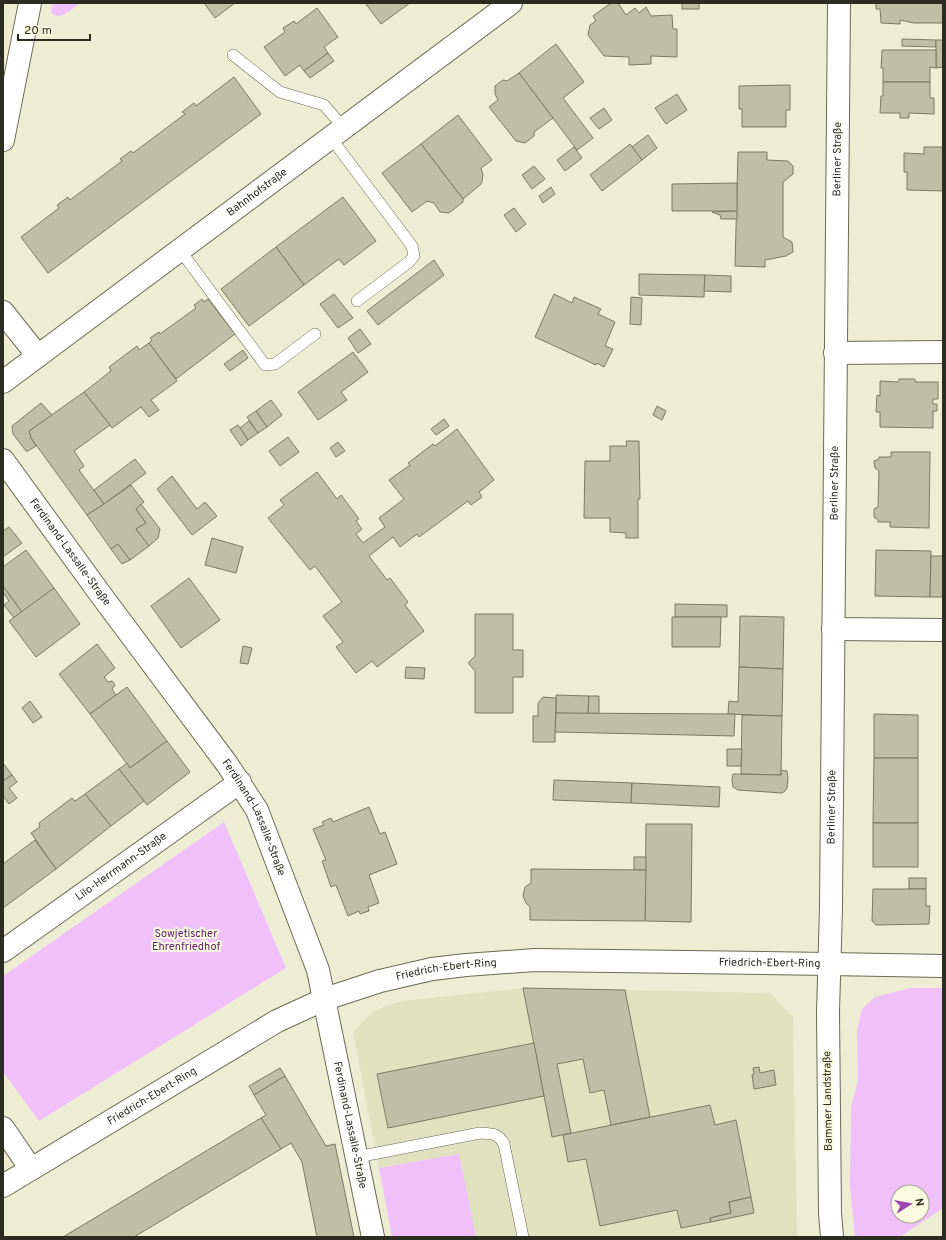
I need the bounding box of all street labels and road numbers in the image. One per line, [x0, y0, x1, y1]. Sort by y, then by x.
street label: Berliner Straße [830, 122, 845, 197]
street label: Bahnhofstraße [224, 165, 290, 220]
street label: Berliner Straße [827, 446, 842, 521]
street label: Ferdinand-Lassalle-Straße [26, 496, 114, 609]
street label: Ferdinand-Lassalle-Straße [219, 756, 289, 878]
street label: Berliner Straße [825, 770, 839, 845]
street label: Lilo-Herrmann-Straße [73, 830, 169, 904]
street label: Friedrich-Ebert-Ring [395, 956, 497, 984]
street label: Friedrich-Ebert-Ring [719, 956, 821, 971]
street label: Bammer Landstraße [820, 1051, 836, 1151]
street label: Ferdinand-Lassalle-Straße [330, 1060, 370, 1190]
street label: Friedrich-Ebert-Ring [105, 1064, 199, 1128]

